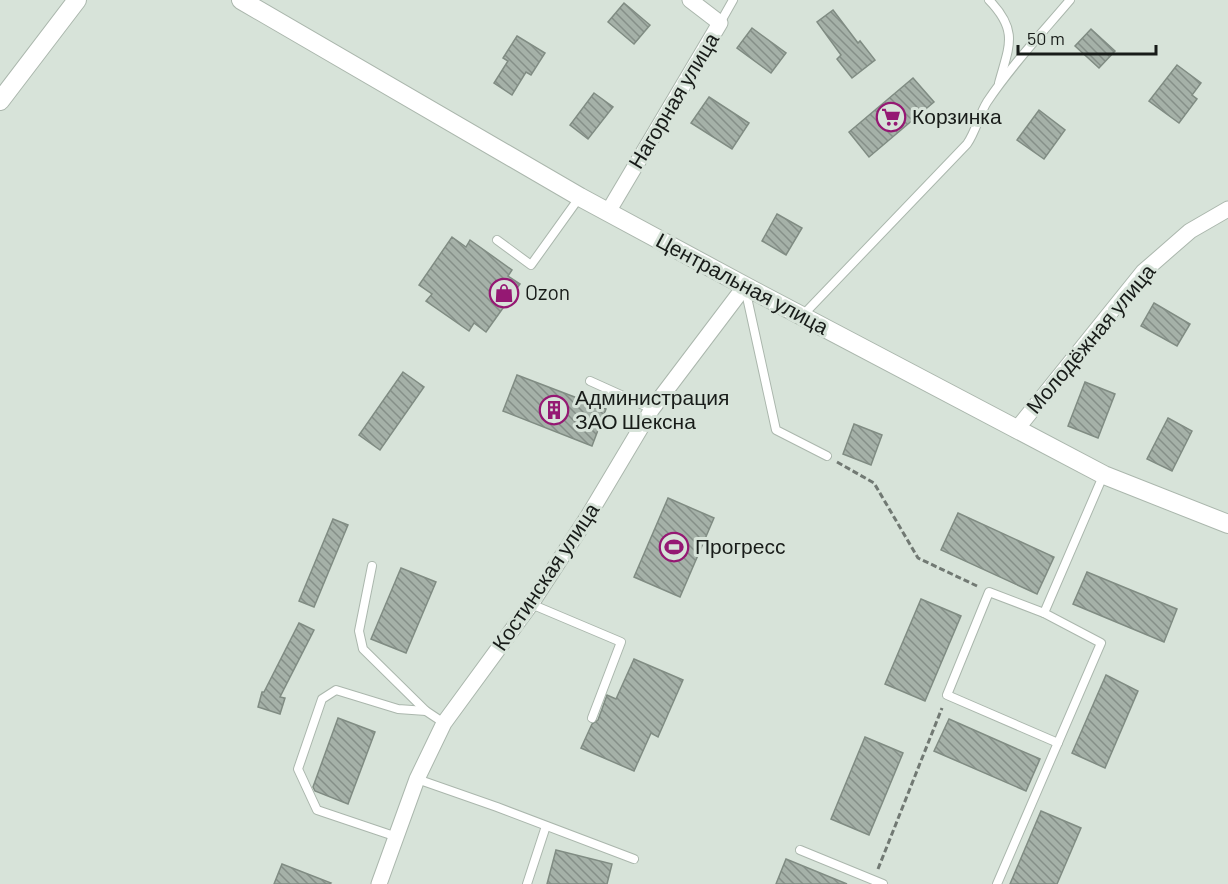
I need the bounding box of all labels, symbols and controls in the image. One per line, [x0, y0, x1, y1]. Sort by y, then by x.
scale bar [1018, 18, 1156, 56]
text: 50 m [1027, 27, 1065, 49]
street label: Нагорная улица [622, 28, 723, 173]
supermarket icon: Корзинка [875, 101, 907, 133]
place label: Корзинка [912, 103, 1002, 128]
street label: Центральная улица [652, 227, 833, 339]
street label: Молодёжная улица [1020, 258, 1160, 418]
shop icon: Ozon [488, 277, 520, 309]
place label: Ozon [525, 279, 570, 304]
place label: Администрация ЗАО Шексна [575, 384, 729, 433]
building icon: Администрация ЗАО Шексна [538, 394, 570, 426]
street label: Костинская улица [486, 497, 604, 655]
sports icon: Прогресс [658, 531, 690, 563]
place label: Прогресс [695, 533, 785, 558]

